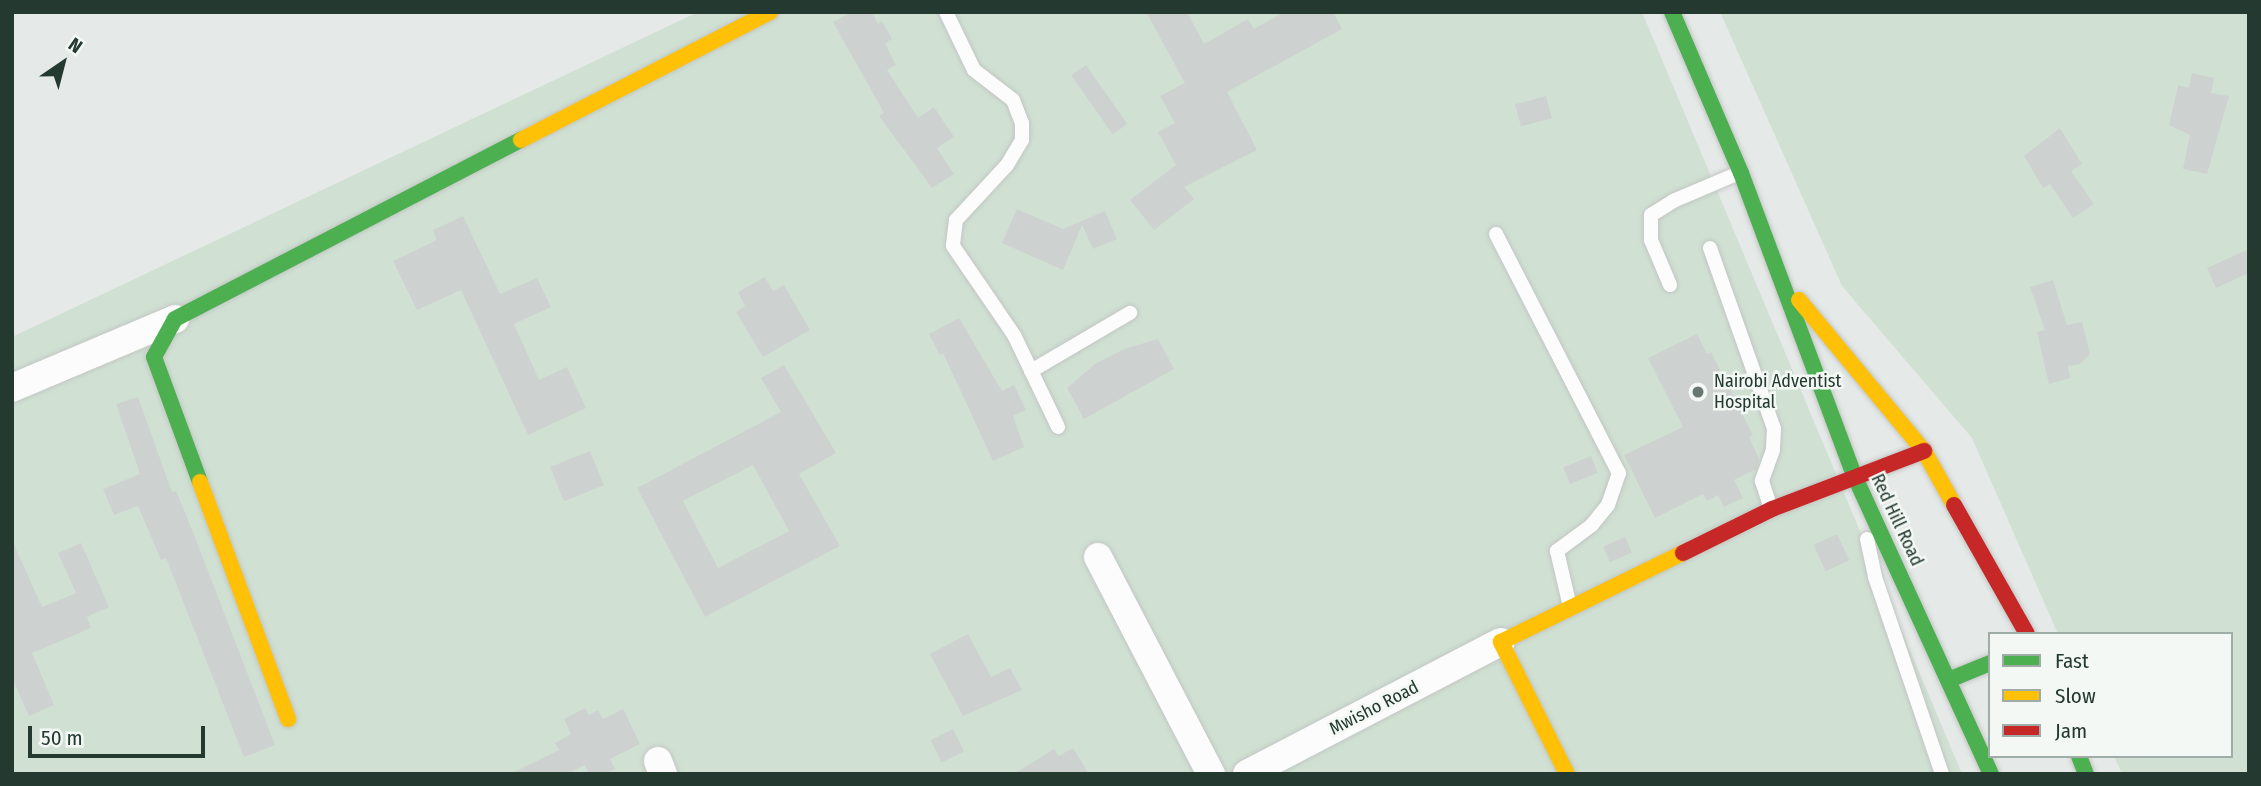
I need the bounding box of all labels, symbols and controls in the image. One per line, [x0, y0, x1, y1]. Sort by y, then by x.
north arrow [28, 28, 98, 98]
text: N [64, 33, 87, 58]
place label: Nairobi Adventist Hospital [1714, 371, 1841, 414]
marker: Nairobi Adventist Hospital [1688, 382, 1708, 402]
street label: Red Hill Road [1866, 471, 1928, 569]
legend [1988, 632, 2233, 758]
text: Fast [2055, 648, 2089, 674]
street label: Mwisho Road [1326, 676, 1422, 740]
text: Slow [2055, 683, 2096, 709]
scale bar [32, 712, 208, 756]
text: Jam [2055, 718, 2087, 744]
text: 50 m [41, 725, 83, 751]

